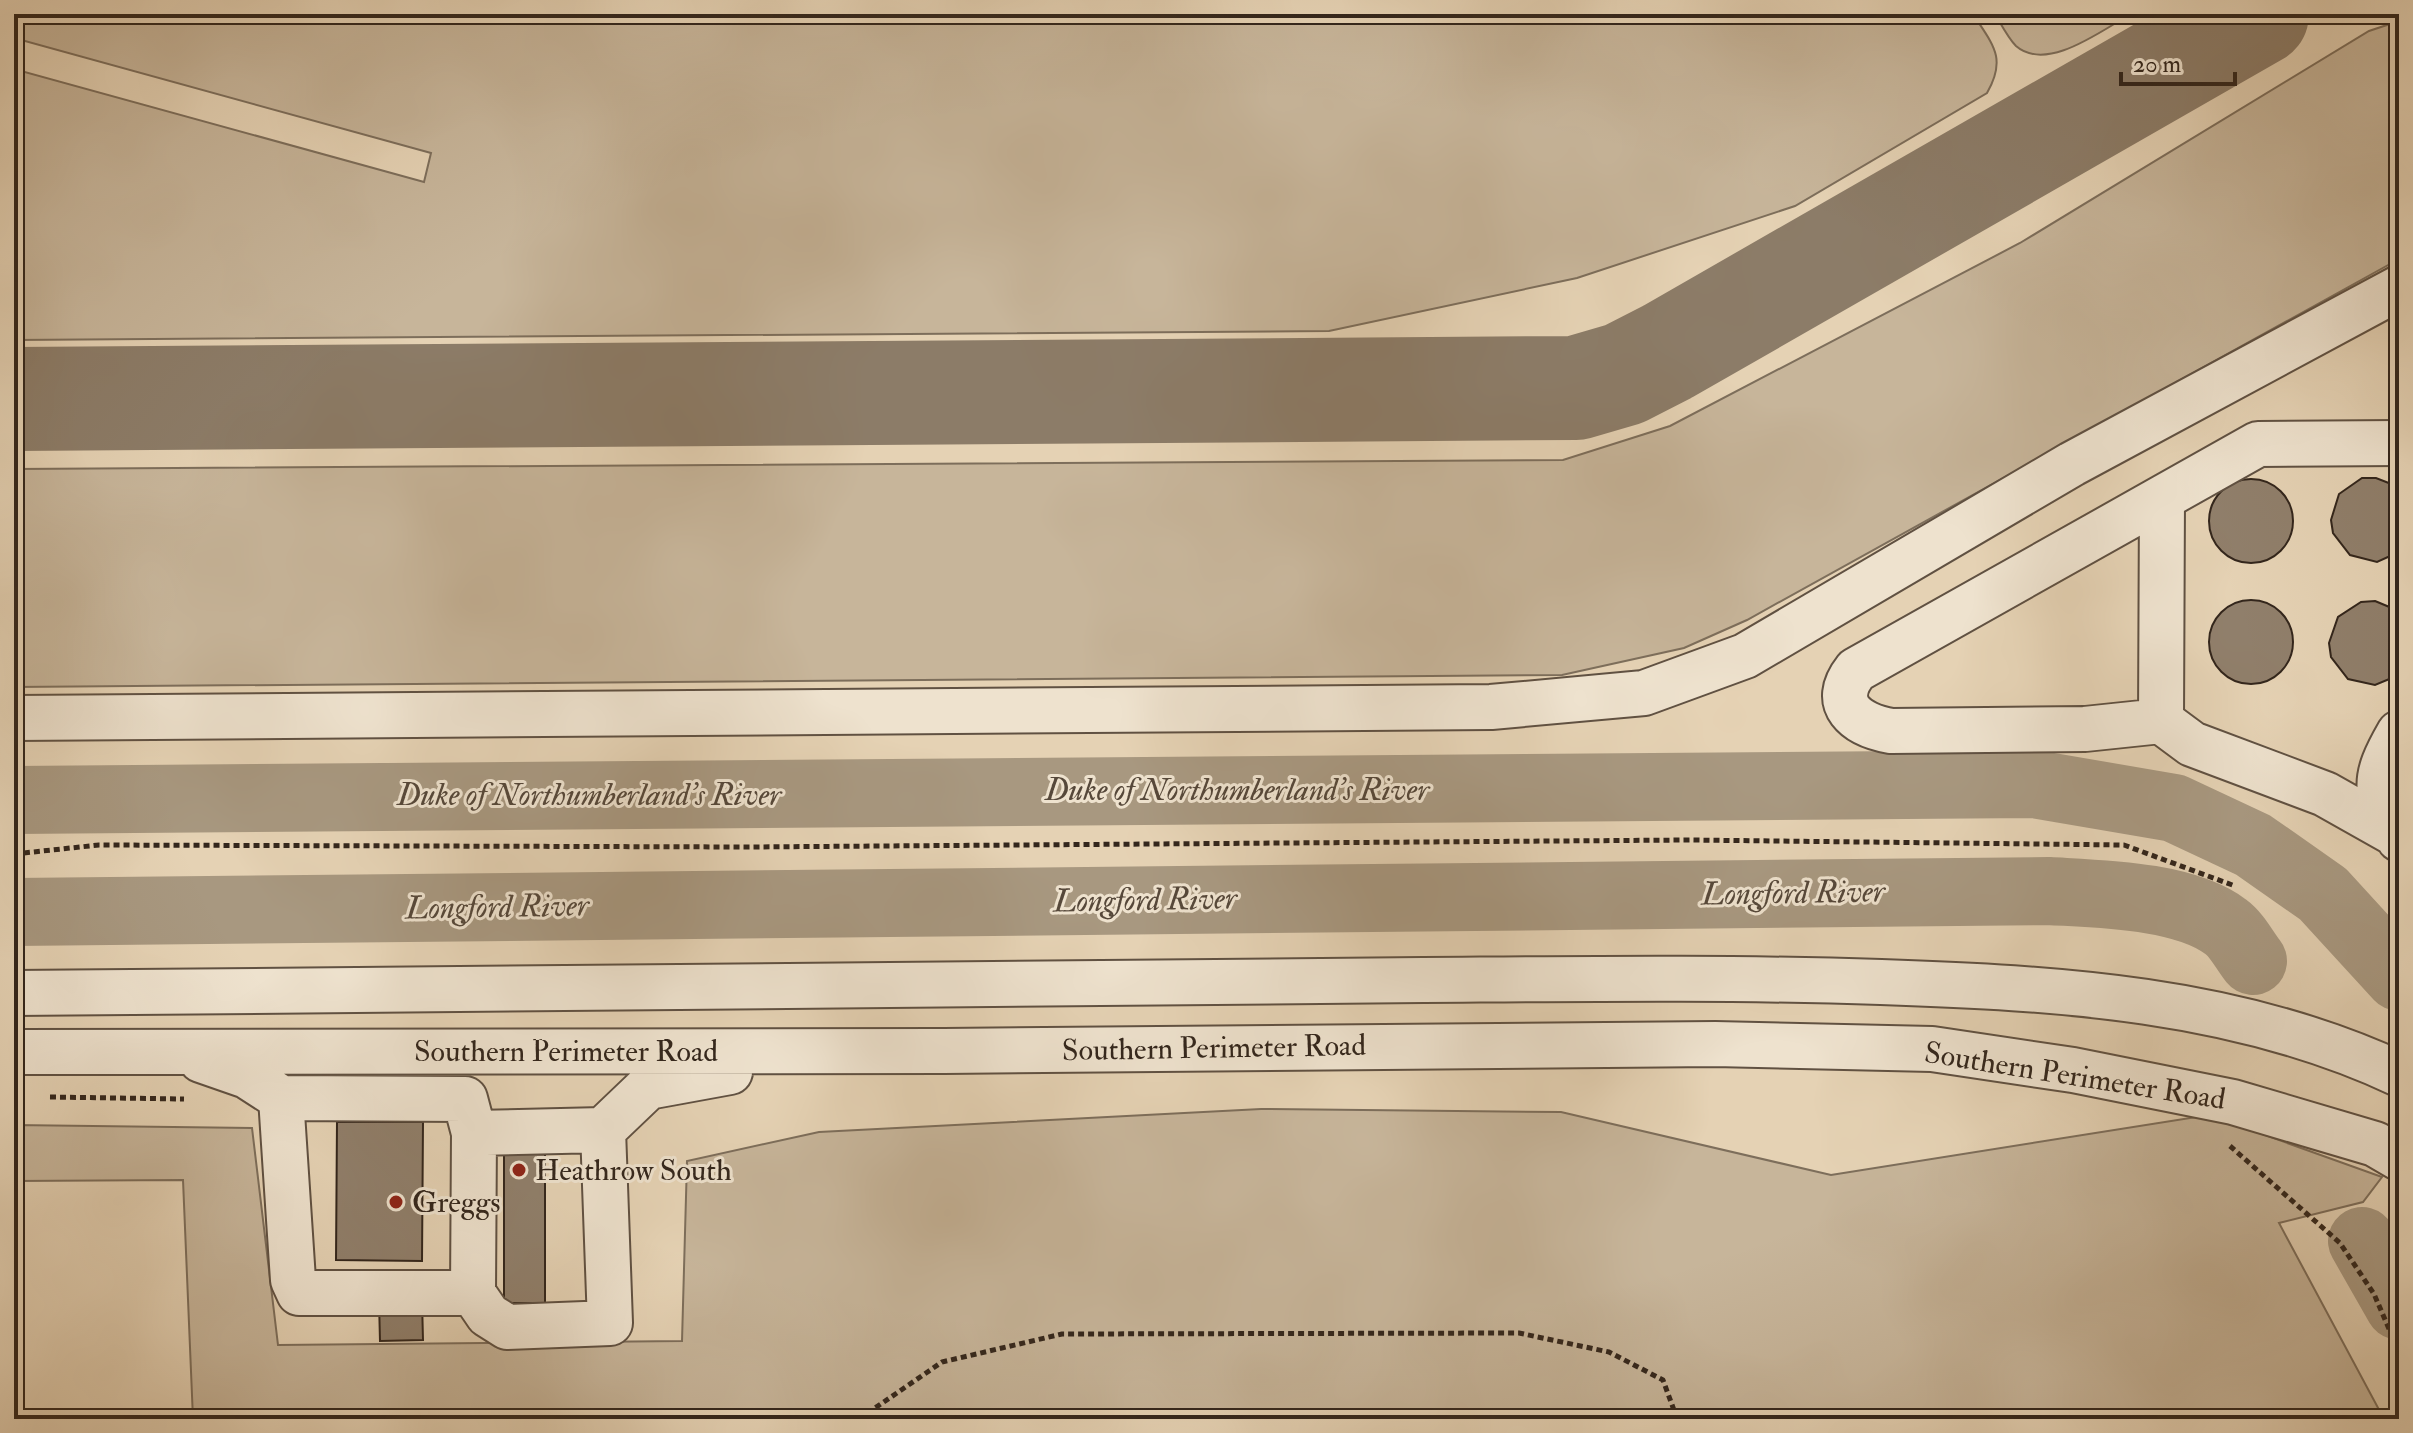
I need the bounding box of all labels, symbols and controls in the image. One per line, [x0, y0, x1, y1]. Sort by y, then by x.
scale bar [2121, 36, 2235, 86]
text: 20 m [2133, 49, 2182, 80]
water label: Duke of Northumberland's River [1044, 770, 1431, 810]
water label: Duke of Northumberland's River [396, 775, 783, 815]
water label: Longford River [1699, 871, 1887, 915]
water label: Longford River [1051, 878, 1239, 922]
water label: Longford River [403, 885, 591, 929]
street label: Southern Perimeter Road [1062, 1027, 1367, 1069]
street label: Southern Perimeter Road [414, 1033, 718, 1070]
street label: Southern Perimeter Road [1922, 1034, 2228, 1118]
place label: Heathrow South [535, 1152, 732, 1189]
marker: Heathrow South [510, 1161, 528, 1179]
place label: Greggs [412, 1184, 501, 1221]
marker: Greggs [387, 1193, 405, 1211]

